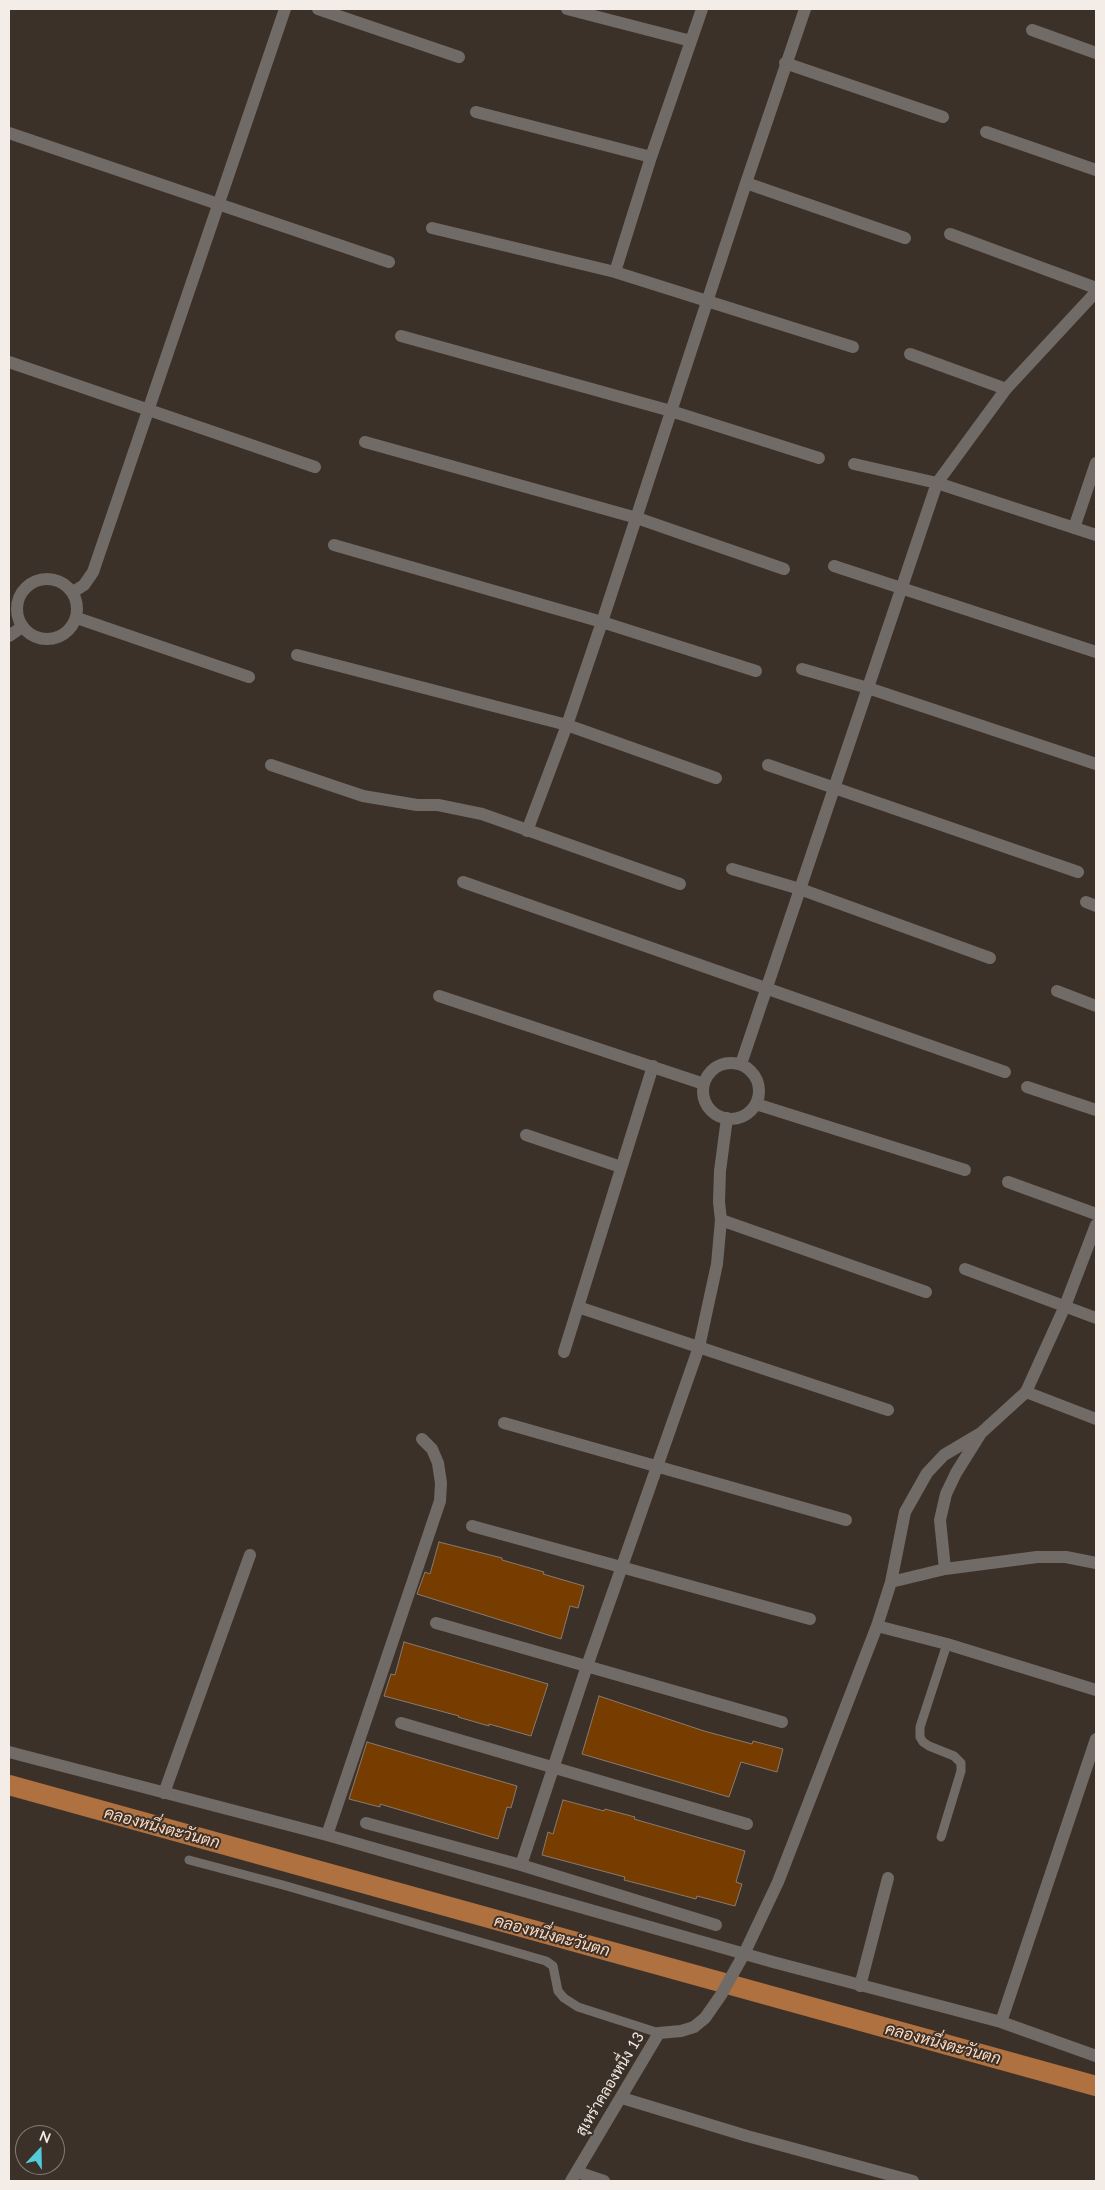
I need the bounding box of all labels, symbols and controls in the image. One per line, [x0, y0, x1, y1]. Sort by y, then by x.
water label: คลองหนึ่งตะวันตก [102, 1803, 222, 1853]
water label: คลองหนึ่งตะวันตก [492, 1911, 612, 1961]
water label: คลองหนึ่งตะวันตก [883, 2019, 1003, 2069]
street label: สุเหร่าคลองหนึ่ง 13 [572, 2029, 648, 2139]
north arrow [15, 2125, 65, 2175]
text: N [37, 2127, 53, 2146]

